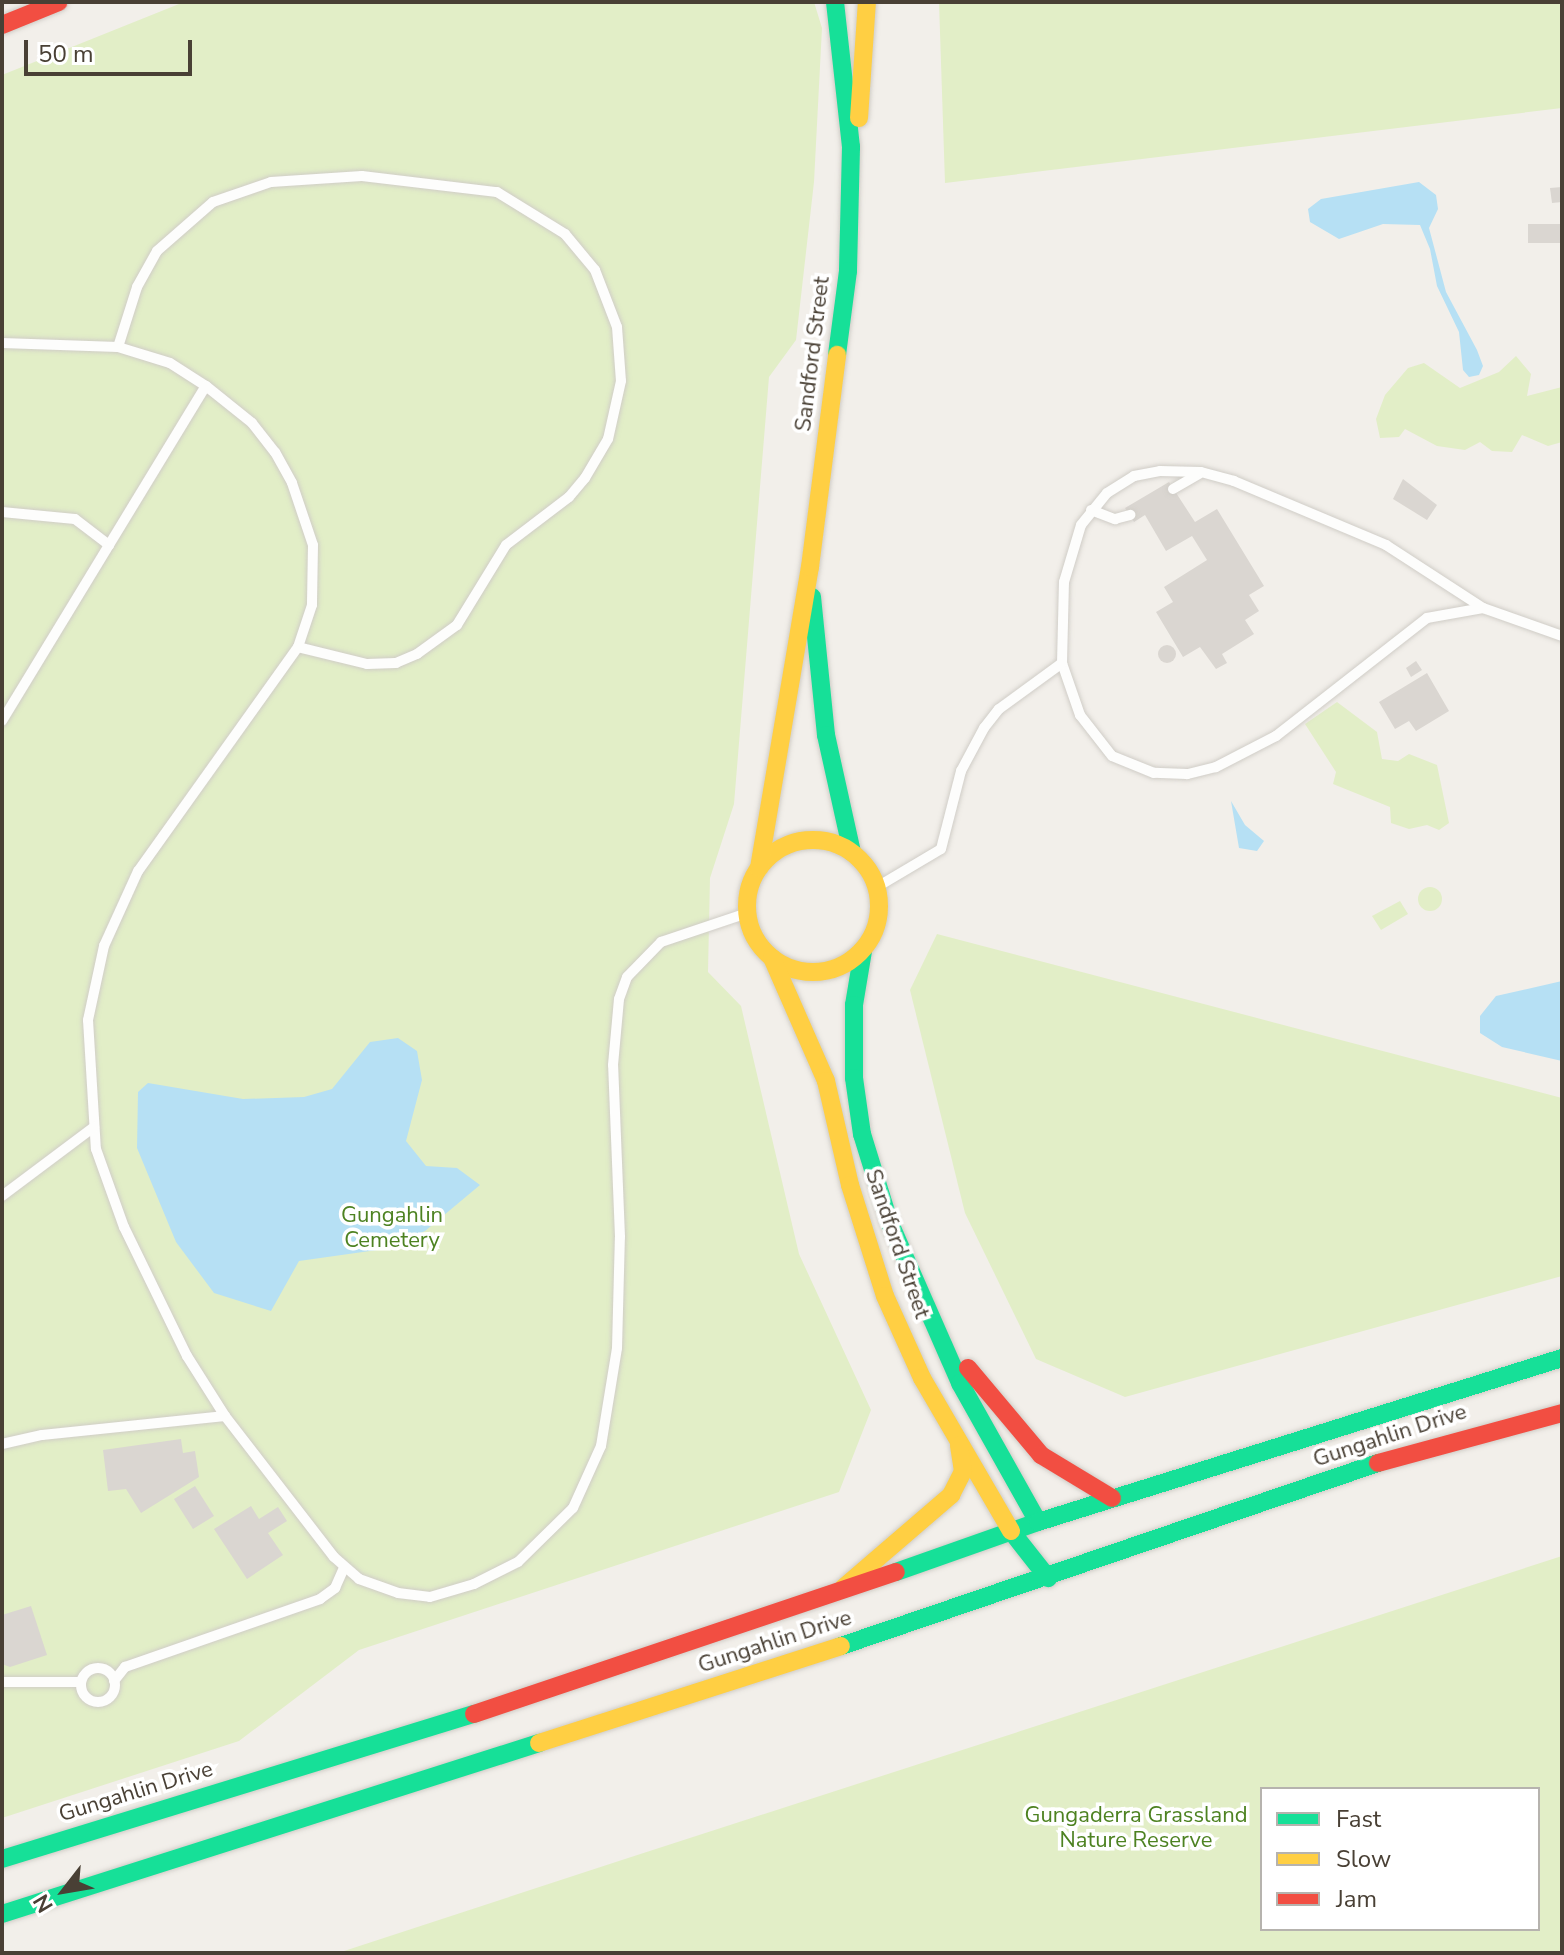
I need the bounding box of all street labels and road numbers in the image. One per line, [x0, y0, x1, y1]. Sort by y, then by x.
street label: Sandford Street [790, 275, 836, 433]
street label: Sandford Street [859, 1166, 935, 1322]
street label: Gungahlin Drive [1310, 1399, 1470, 1473]
street label: Gungahlin Drive [695, 1605, 855, 1679]
street label: Gungahlin Drive [56, 1756, 216, 1828]

